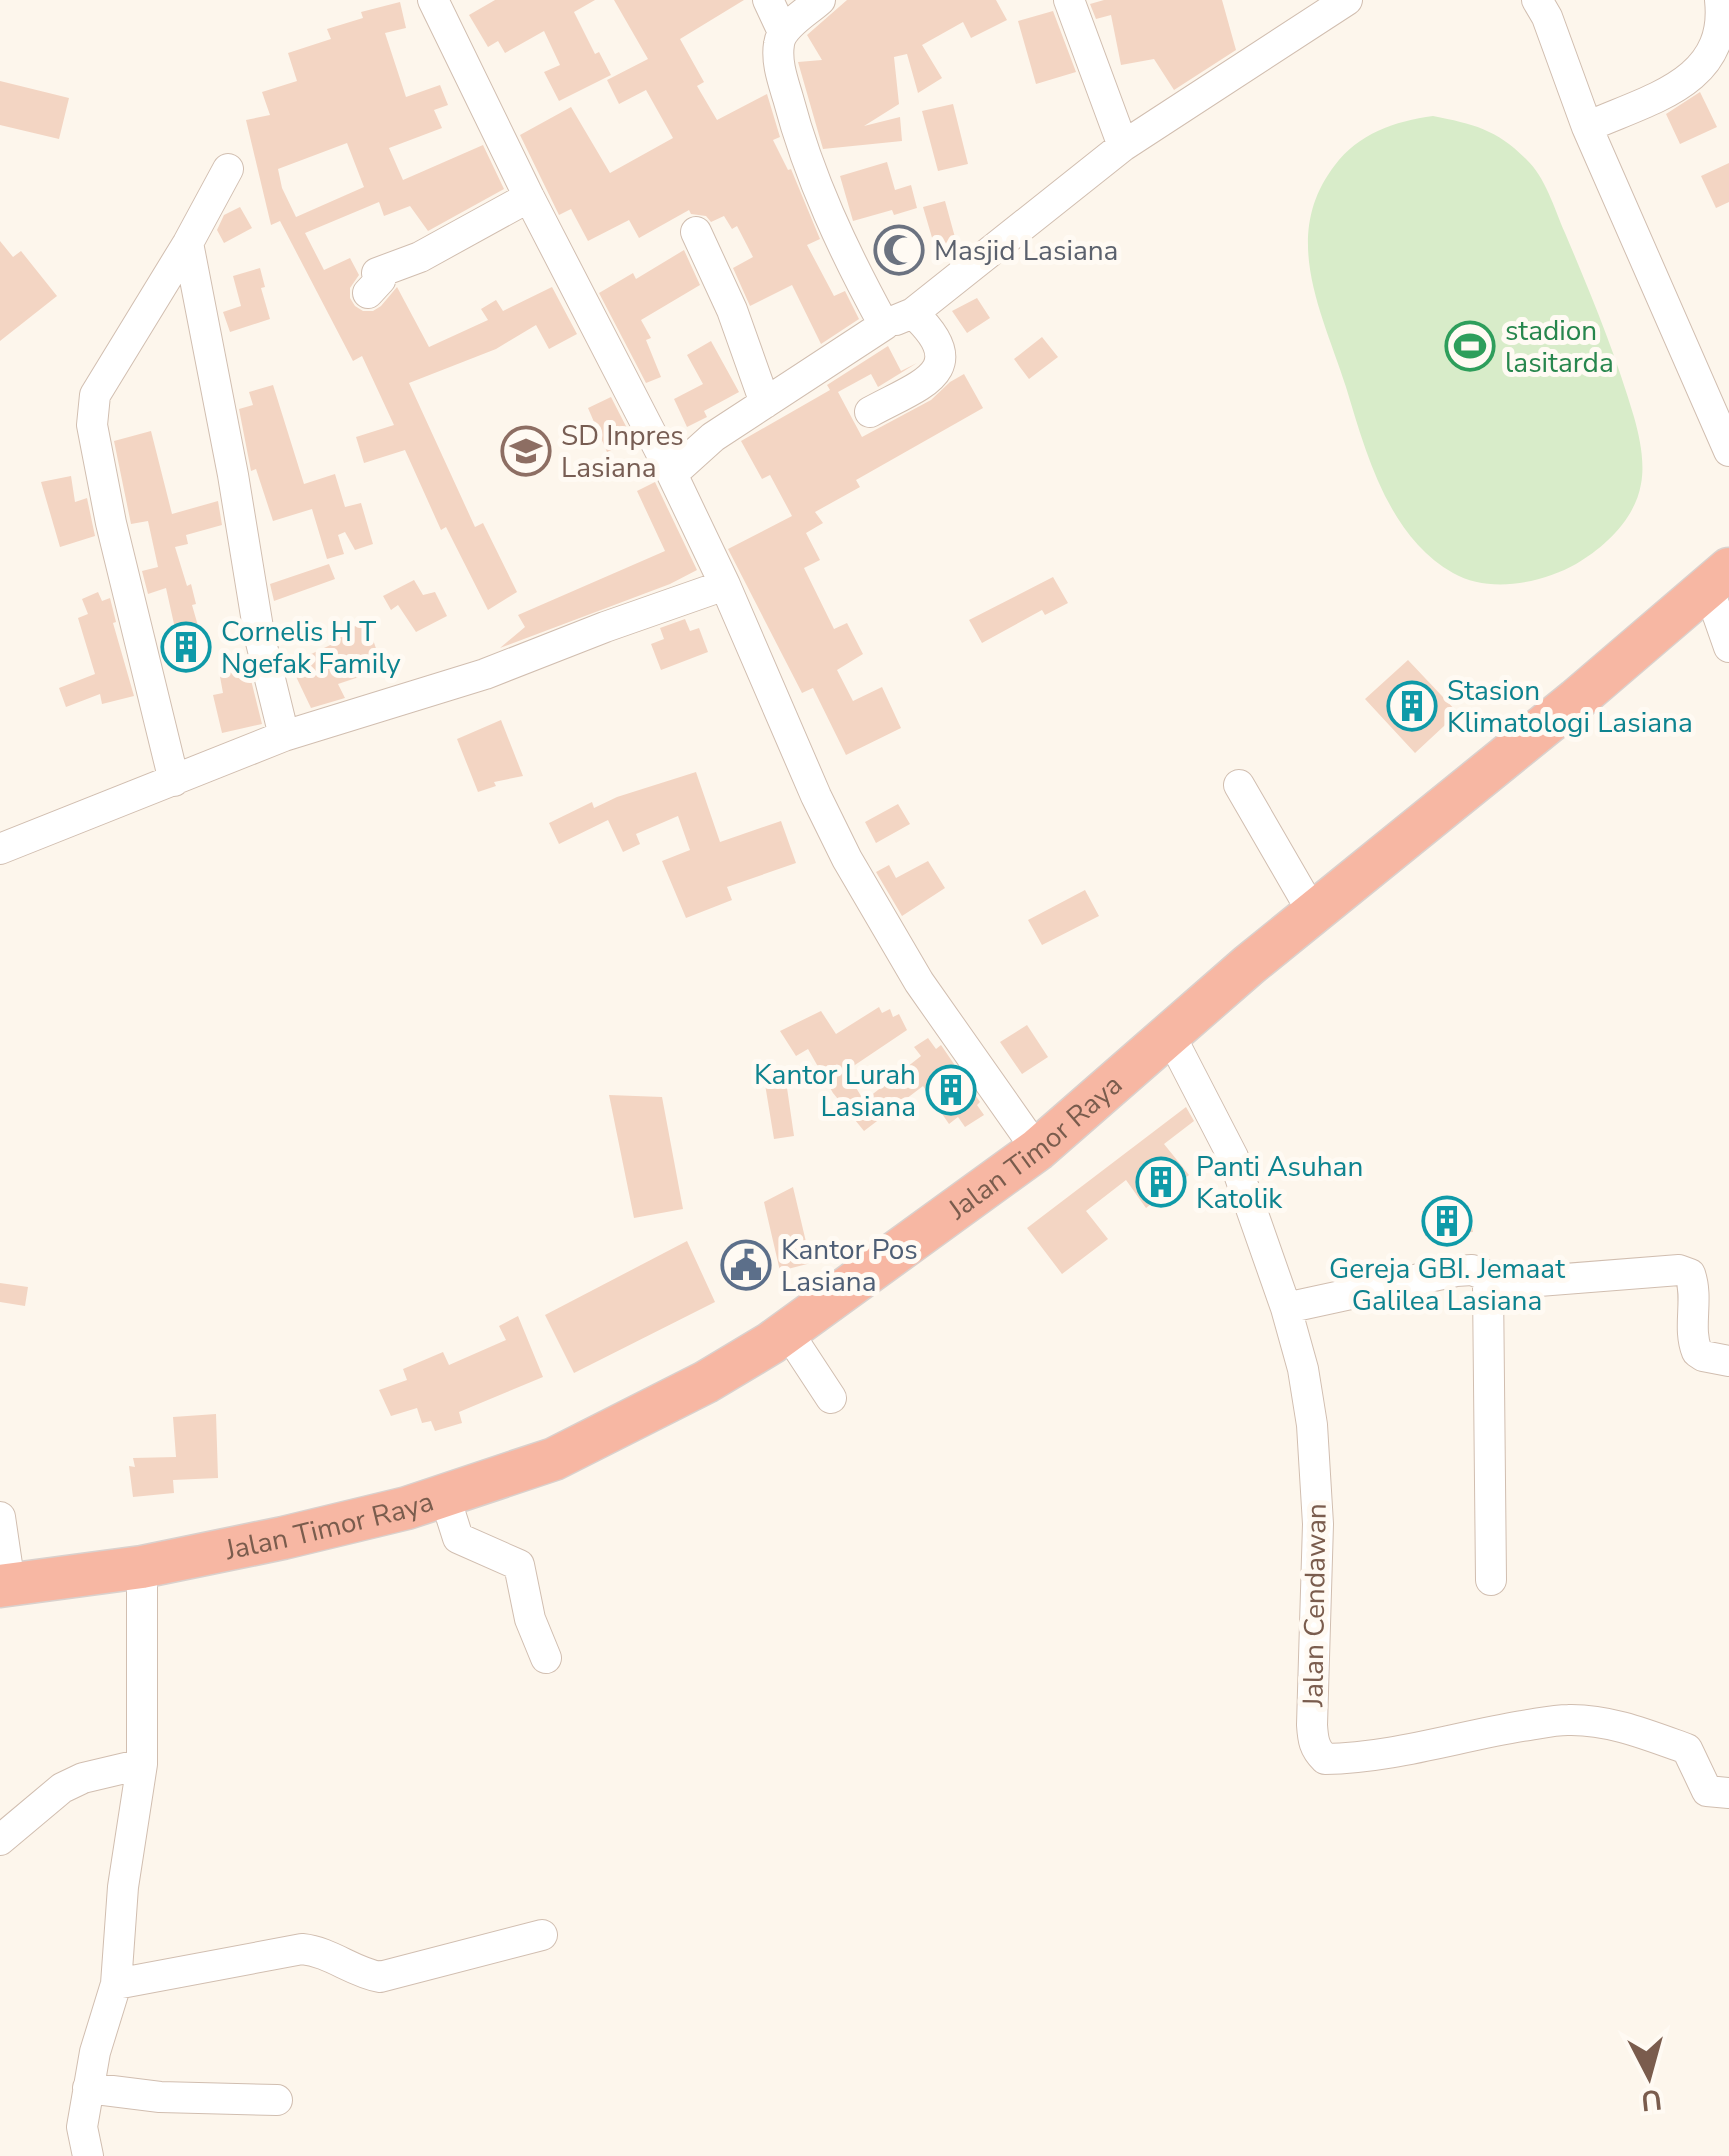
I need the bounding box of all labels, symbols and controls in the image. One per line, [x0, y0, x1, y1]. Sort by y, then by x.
mosque icon: Masjid Lasiana [873, 224, 925, 276]
place label: Masjid Lasiana [934, 232, 1118, 270]
place label: stadion lasitarda [1505, 312, 1614, 382]
sports icon: stadion lasitarda [1444, 320, 1496, 372]
place label: SD Inpres Lasiana [561, 417, 684, 487]
school or university icon: SD Inpres Lasiana [500, 425, 552, 477]
place label: Cornelis H T Ngefak Family [221, 613, 401, 683]
building icon: Cornelis H T Ngefak Family [160, 621, 212, 673]
place label: Stasion Klimatologi Lasiana [1447, 672, 1693, 742]
building icon: Stasion Klimatologi Lasiana [1386, 680, 1438, 732]
place label: Kantor Lurah Lasiana [754, 1056, 916, 1126]
building icon: Kantor Lurah Lasiana [925, 1064, 977, 1116]
street label: Jalan Timor Raya [940, 1066, 1131, 1229]
place label: Panti Asuhan Katolik [1196, 1148, 1363, 1218]
building icon: Panti Asuhan Katolik [1135, 1156, 1187, 1208]
building icon: Gereja GBI. Jemaat Galilea Lasiana [1421, 1195, 1473, 1247]
place label: Kantor Pos Lasiana [781, 1231, 918, 1301]
public building icon: Kantor Pos Lasiana [720, 1239, 772, 1291]
place label: Gereja GBI. Jemaat Galilea Lasiana [1329, 1250, 1565, 1320]
street label: Jalan Timor Raya [221, 1483, 439, 1570]
street label: Jalan Cendawan [1294, 1503, 1336, 1708]
north arrow [1599, 2026, 1699, 2126]
text: U [1639, 2080, 1664, 2120]

